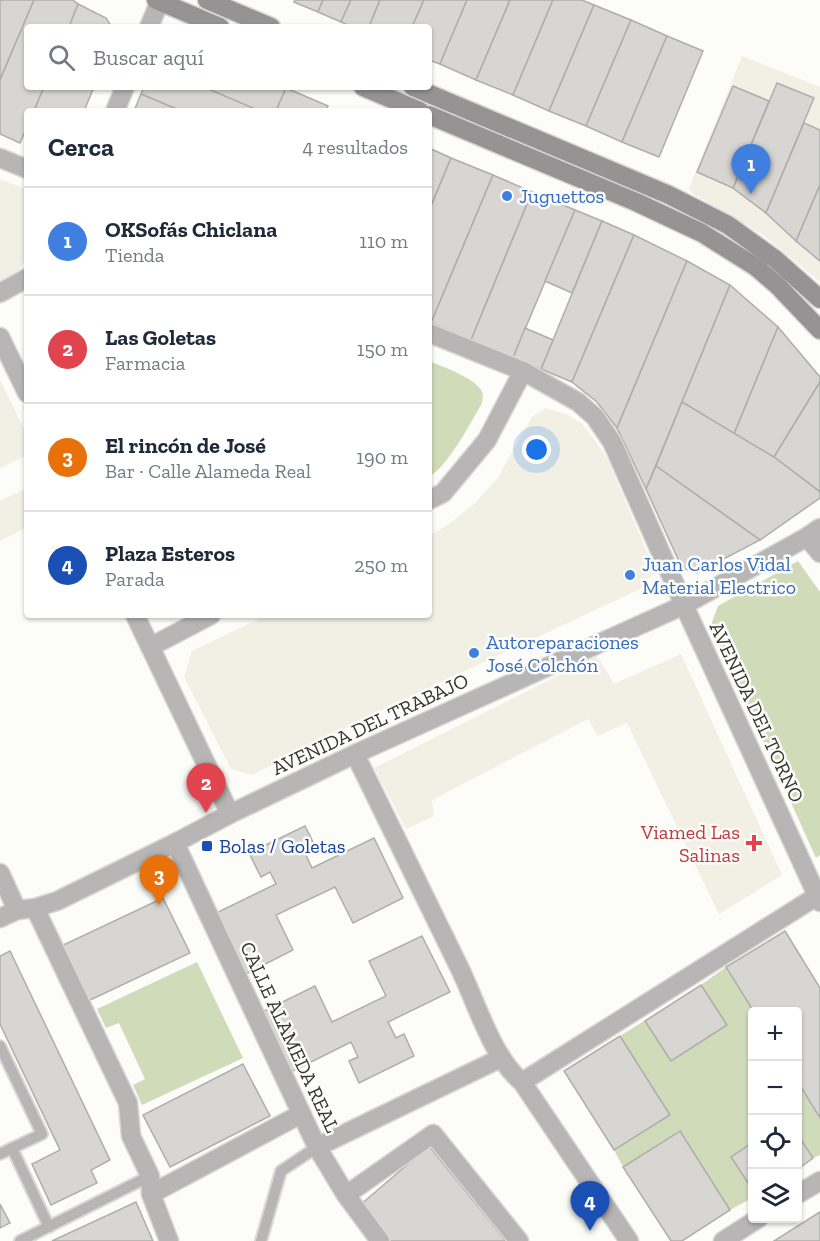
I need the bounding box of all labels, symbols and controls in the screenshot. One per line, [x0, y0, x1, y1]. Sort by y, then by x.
search box [24, 24, 432, 90]
icon: search [45, 41, 78, 74]
text: Buscar aquí [93, 44, 204, 71]
text: Cerca [48, 131, 114, 163]
text: 4 resultados [303, 135, 408, 159]
pin: 1 [732, 144, 771, 194]
place label: Juguettos [519, 184, 604, 208]
marker: Juguettos [500, 189, 514, 203]
text: OKSofás Chiclana [105, 216, 277, 243]
text: 1 [63, 229, 72, 253]
text: 110 m [359, 229, 408, 253]
text: Tienda [105, 243, 165, 267]
text: Las Goletas [105, 324, 216, 351]
text: 2 [62, 337, 73, 361]
text: 150 m [357, 337, 408, 361]
text: Farmacia [105, 351, 185, 375]
text: El rincón de José [105, 432, 266, 459]
your location [522, 435, 551, 464]
text: 3 [62, 445, 73, 469]
text: 190 m [356, 445, 408, 469]
text: Bar · Calle Alameda Real [105, 459, 311, 483]
text: Plaza Esteros [105, 540, 235, 567]
place label: Juan Carlos Vidal Material Electrico [642, 552, 796, 599]
text: 4 [62, 553, 73, 577]
text: 250 m [354, 553, 408, 577]
text: Parada [105, 567, 165, 591]
marker: Juan Carlos Vidal Material Electrico [623, 568, 637, 582]
street label: AVENIDA DEL TORNO [705, 618, 809, 806]
place label: Autoreparaciones José Colchón [486, 630, 639, 677]
marker: Autoreparaciones José Colchón [467, 646, 481, 660]
street label: AVENIDA DEL TRABAJO [268, 668, 472, 780]
pin: 2 [186, 764, 226, 813]
place label: Viamed Las Salinas [640, 820, 740, 867]
place label: Bolas / Goletas [219, 834, 346, 858]
marker: Viamed Las Salinas [745, 834, 763, 852]
marker: Bolas / Goletas [200, 839, 214, 853]
pin: 3 [140, 856, 178, 905]
street label: CALLE ALAMEDA REAL [235, 938, 345, 1136]
map controls [748, 1007, 802, 1223]
button: + [748, 1007, 802, 1061]
button: − [748, 1061, 802, 1115]
button: locate [748, 1115, 802, 1169]
button: layers [748, 1169, 802, 1223]
pin: 4 [570, 1182, 610, 1231]

